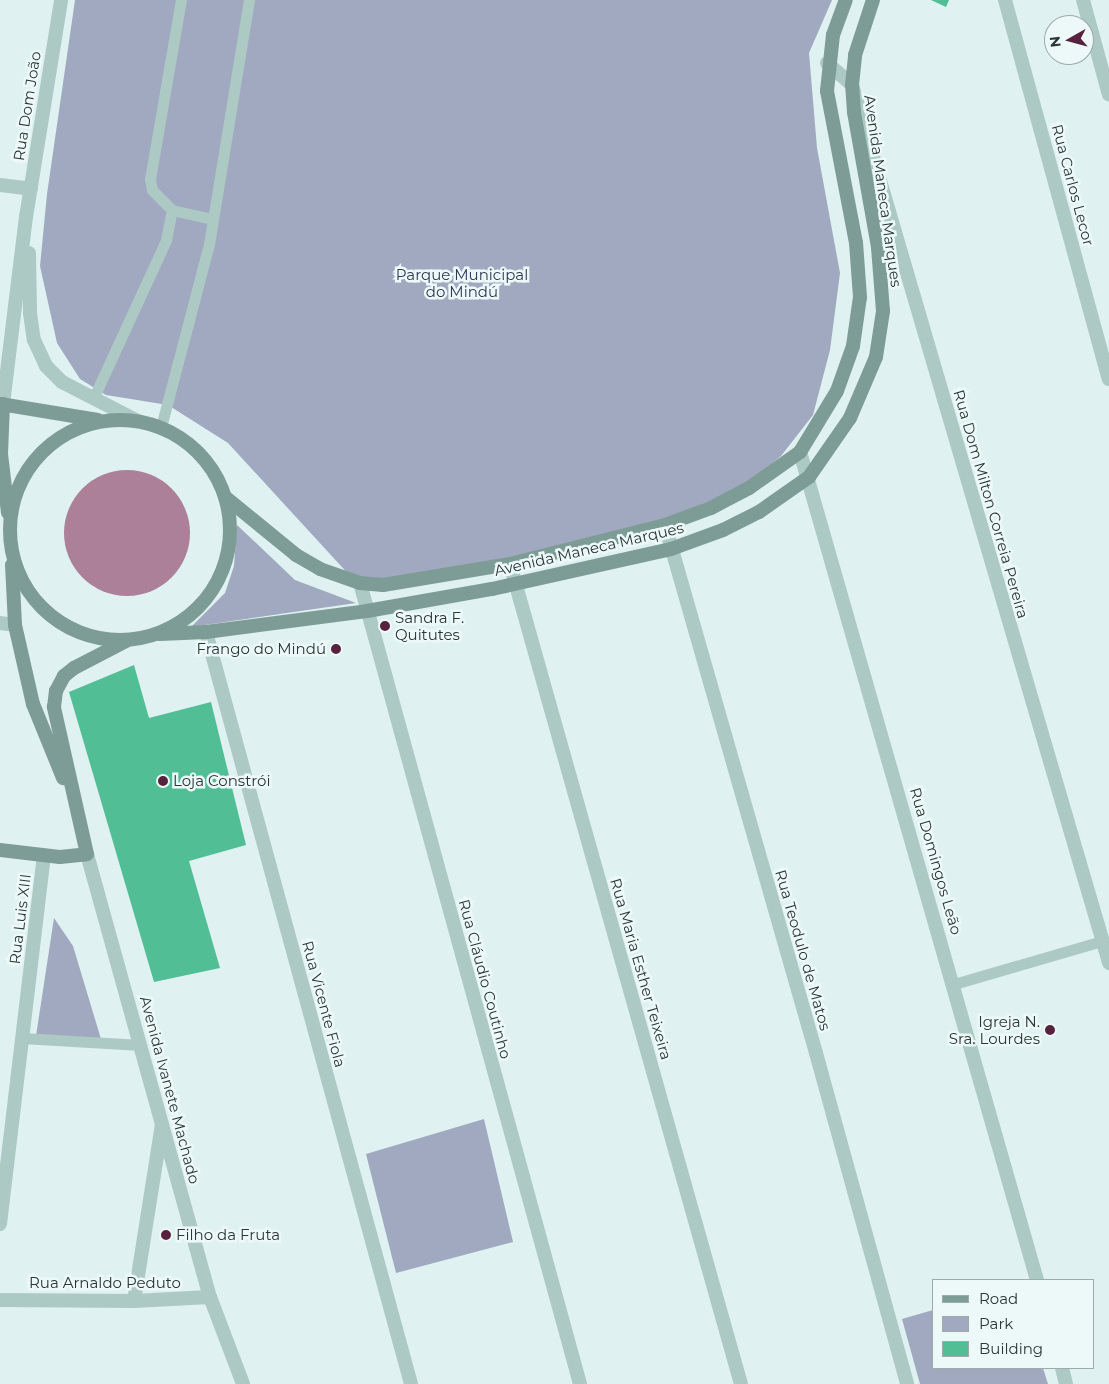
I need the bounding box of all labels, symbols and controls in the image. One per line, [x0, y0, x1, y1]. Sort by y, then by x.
north arrow [1044, 15, 1094, 65]
text: N [1045, 35, 1065, 48]
street label: Rua Dom João [9, 50, 45, 162]
street label: Avenida Maneca Marques [861, 94, 905, 288]
street label: Rua Carlos Lecor [1048, 122, 1098, 248]
park label: Parque Municipal do Mindú [396, 265, 528, 300]
street label: Rua Dom Milton Correia Pereira [950, 388, 1032, 620]
street label: Avenida Maneca Marques [493, 518, 685, 580]
place label: Sandra F. Quitutes [395, 608, 464, 643]
marker: Sandra F. Quitutes [379, 620, 391, 632]
place label: Frango do Mindú [196, 640, 326, 658]
marker: Frango do Mindú [330, 643, 342, 655]
place label: Loja Constrói [173, 772, 270, 790]
marker: Loja Constrói [157, 775, 169, 787]
street label: Rua Domingos Leão [906, 785, 966, 937]
street label: Rua Teodulo de Matos [771, 868, 835, 1032]
street label: Rua Luis XIII [6, 873, 34, 965]
street label: Rua Maria Esther Teixeira [606, 876, 676, 1062]
street label: Rua Cláudio Coutinho [455, 897, 515, 1061]
street label: Rua Vicente Fiola [298, 939, 350, 1069]
street label: Avenida Ivanete Machado [136, 994, 204, 1186]
place label: Igreja N. Sra. Lourdes [949, 1012, 1040, 1047]
marker: Igreja N. Sra. Lourdes [1044, 1024, 1056, 1036]
place label: Filho da Fruta [176, 1226, 280, 1244]
marker: Filho da Fruta [160, 1229, 172, 1241]
street label: Rua Arnaldo Peduto [29, 1274, 181, 1292]
legend [932, 1279, 1094, 1369]
text: Road [979, 1289, 1018, 1308]
text: Park [979, 1314, 1013, 1333]
text: Building [979, 1339, 1043, 1358]

